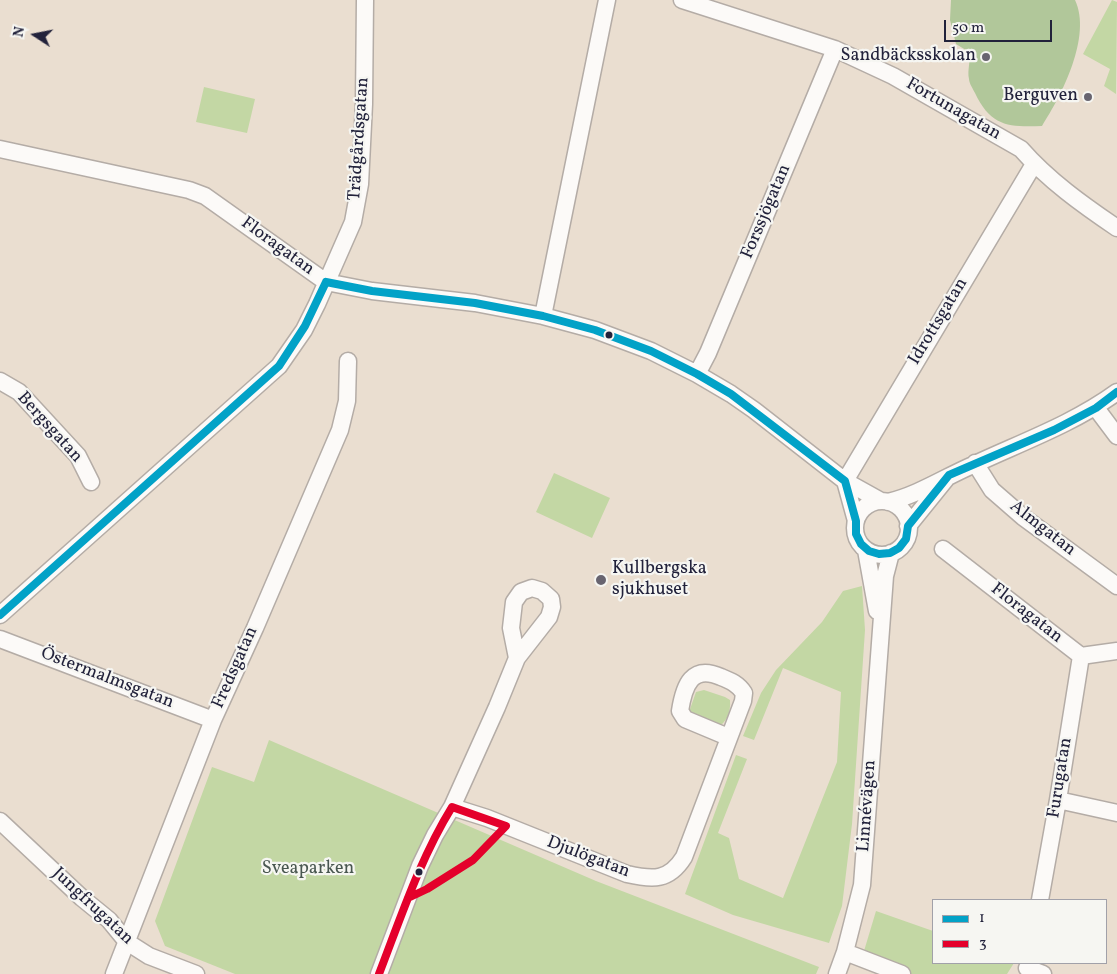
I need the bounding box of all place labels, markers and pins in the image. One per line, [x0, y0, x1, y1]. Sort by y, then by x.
place label: Sandbäcksskolan [841, 46, 976, 68]
marker: Sandbäcksskolan [980, 51, 992, 63]
place label: Berguven [1003, 86, 1078, 108]
marker: Berguven [1082, 91, 1094, 103]
unlabelled marker [604, 330, 614, 340]
place label: Kullbergska sjukhuset [612, 559, 707, 602]
marker: Kullbergska sjukhuset [594, 573, 608, 587]
unlabelled marker [414, 867, 424, 877]

